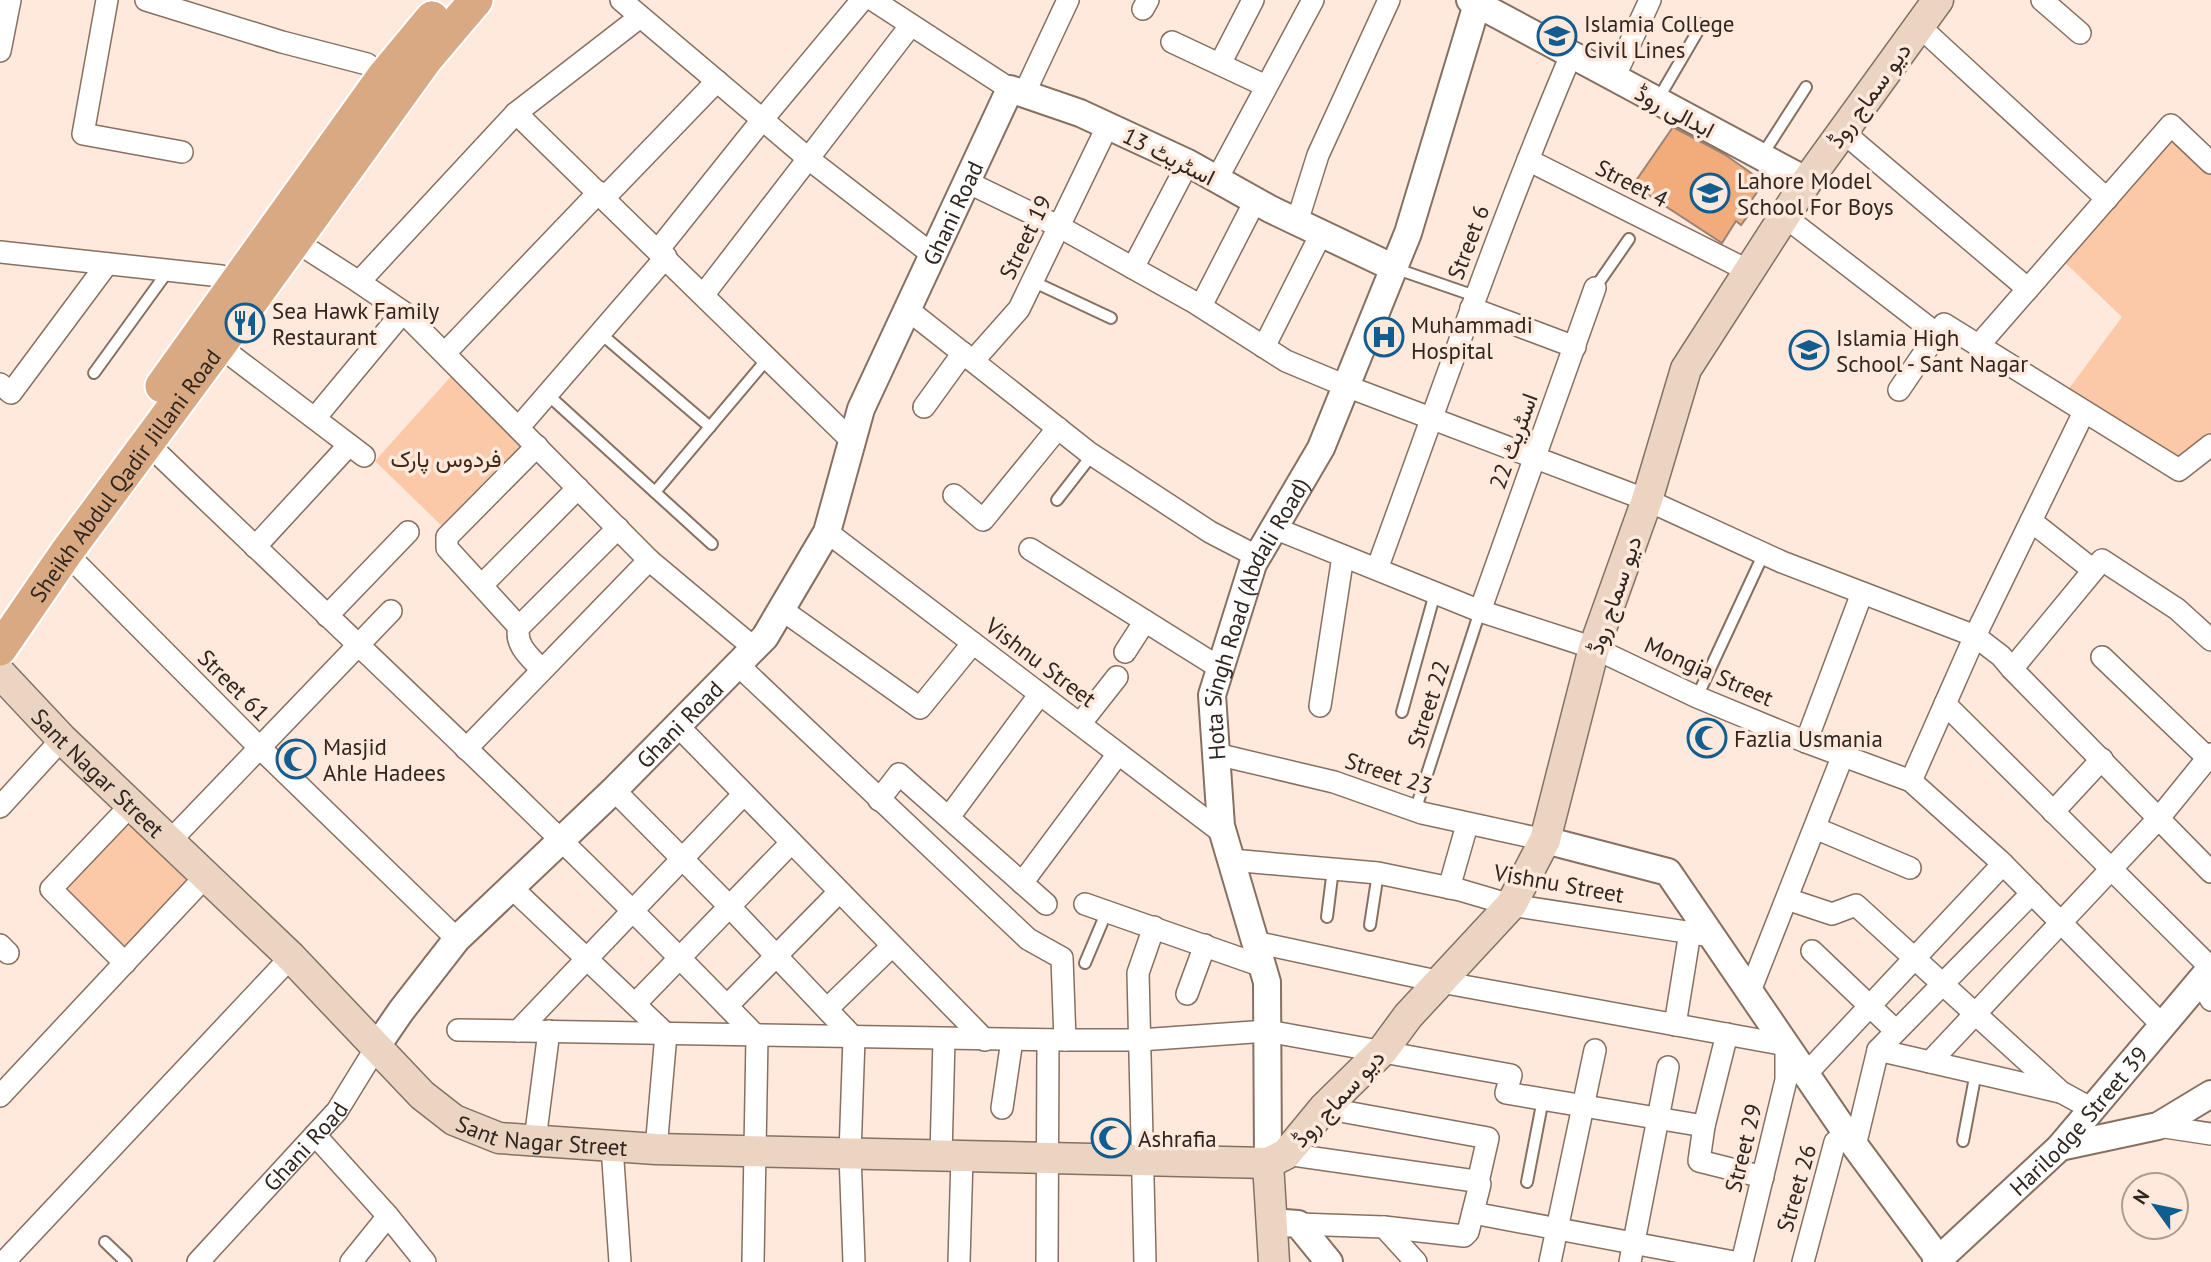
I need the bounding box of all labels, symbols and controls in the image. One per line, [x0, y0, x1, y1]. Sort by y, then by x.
place label: Islamia College Civil Lines [1584, 9, 1734, 64]
school or university icon: Islamia College Civil Lines [1536, 15, 1578, 57]
street label: دیو سماج روڈ [1821, 37, 1919, 155]
street label: ابدالی روڈ [1630, 78, 1720, 145]
street label: اسٹریٹ 13 [1117, 120, 1220, 192]
street label: Street 4 [1591, 153, 1673, 214]
street label: Ghani Road [916, 156, 989, 270]
place label: Lahore Model School For Boys [1737, 166, 1894, 221]
school or university icon: Lahore Model School For Boys [1689, 172, 1731, 214]
street label: Street 19 [992, 190, 1058, 284]
street label: Street 6 [1441, 201, 1495, 283]
place label: Sea Hawk Family Restaurant [272, 296, 440, 351]
restaurant icon: Sea Hawk Family Restaurant [224, 302, 266, 344]
place label: Muhammadi Hospital [1411, 310, 1533, 365]
hospital icon: Muhammadi Hospital [1363, 316, 1405, 358]
place label: Islamia High School - Sant Nagar [1836, 323, 2028, 378]
school or university icon: Islamia High School - Sant Nagar [1788, 329, 1830, 371]
street label: Sheikh Abdul Qadir Jillani Road [23, 343, 227, 607]
street label: اسٹریٹ 22 [1482, 389, 1545, 493]
park label: فردوس پارک [390, 444, 502, 475]
street label: Hota Singh Road (Abdali Road) [1198, 472, 1315, 761]
street label: دیو سماج روڈ [1580, 532, 1650, 659]
street label: Vishnu Street [979, 610, 1102, 713]
street label: Mongia Street [1640, 630, 1778, 712]
street label: Street 61 [192, 643, 276, 727]
street label: Street 22 [1400, 657, 1456, 751]
street label: Ghani Road [630, 674, 729, 774]
street label: Sant Nagar Street [26, 702, 171, 844]
mosque icon: Fazlia Usmania [1686, 717, 1728, 759]
place label: Fazlia Usmania [1734, 724, 1883, 753]
place label: Masjid Ahle Hadees [323, 732, 446, 787]
mosque icon: Masjid Ahle Hadees [275, 738, 317, 780]
street label: Street 23 [1342, 745, 1436, 801]
street label: Vishnu Street [1491, 857, 1626, 909]
street label: Harilodge Street 39 [2003, 1040, 2154, 1201]
street label: دیو سماج روڈ [1285, 1043, 1392, 1154]
street label: Ghani Road [257, 1096, 354, 1197]
street label: Street 29 [1718, 1101, 1768, 1195]
street label: Sant Nagar Street [452, 1108, 629, 1161]
mosque icon: Ashrafia [1090, 1117, 1132, 1159]
place label: Ashrafia [1138, 1124, 1217, 1153]
street label: Street 26 [1770, 1141, 1822, 1235]
north arrow [2120, 1171, 2190, 1241]
text: N [2127, 1185, 2154, 1209]

